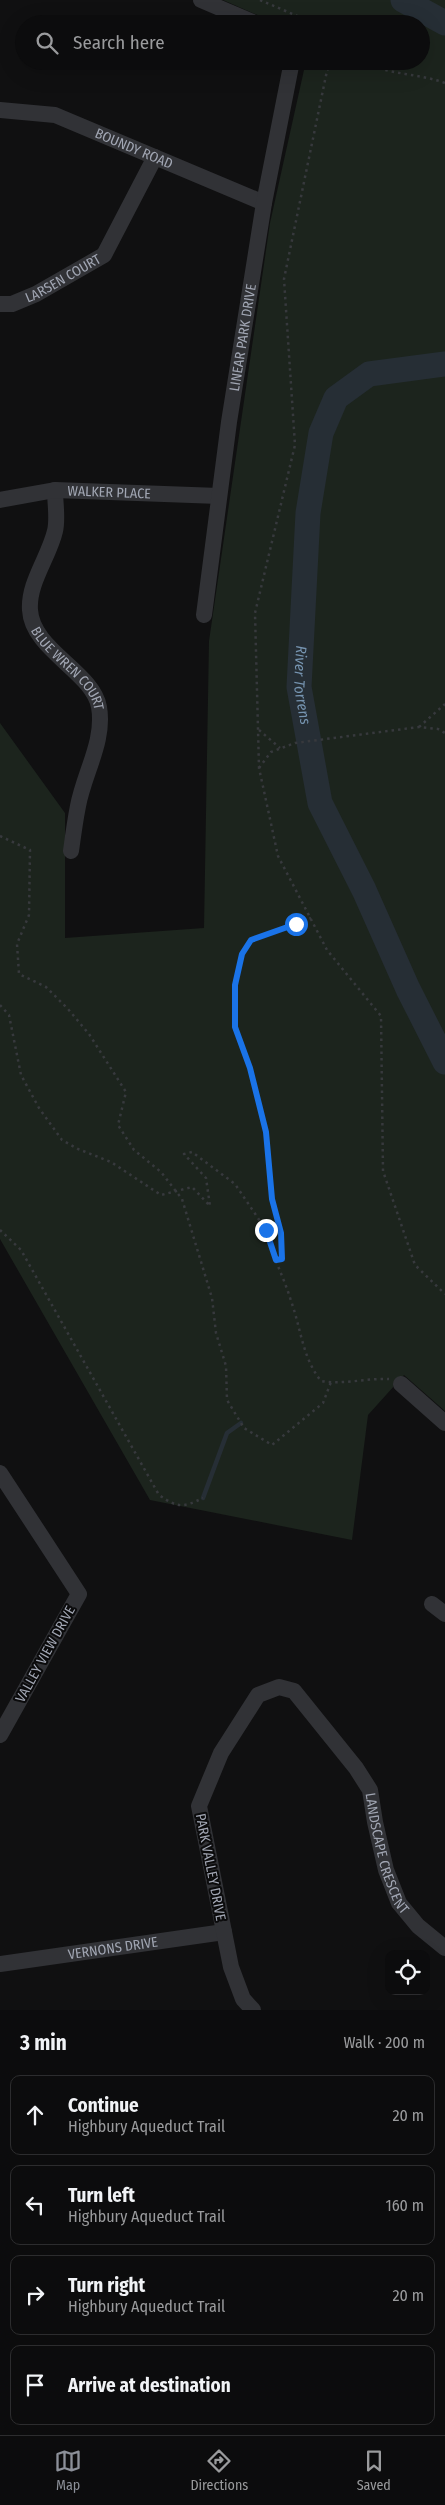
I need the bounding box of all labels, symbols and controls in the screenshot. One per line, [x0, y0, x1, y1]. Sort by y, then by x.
search box [15, 15, 430, 70]
icon: search [33, 29, 61, 57]
text: Search here [73, 31, 165, 54]
street label: BOUNDY ROAD [92, 125, 175, 173]
street label: LARSEN COURT [23, 250, 104, 307]
street label: LINEAR PARK DRIVE [226, 282, 260, 393]
street label: WALKER PLACE [67, 482, 151, 503]
street label: BLUE WREN COURT [27, 624, 107, 712]
water label: River Torrens [290, 645, 315, 727]
route start [285, 913, 308, 936]
route end [255, 1219, 278, 1242]
street label: VALLEY VIEW DRIVE [12, 1603, 79, 1705]
street label: LANDSCAPE CRESCENT [362, 1792, 413, 1918]
street label: PARK VALLEY DRIVE [192, 1812, 229, 1923]
street label: VERNONS DRIVE [67, 1933, 159, 1963]
map controls [385, 1950, 430, 1995]
button: locate [385, 1950, 430, 1995]
text: 3 min [20, 2030, 67, 2056]
text: Walk · 200 m [343, 2033, 425, 2052]
text: Continue [68, 2094, 139, 2117]
icon: ahead [21, 2101, 49, 2129]
text: 20 m [393, 2106, 424, 2125]
text: Highbury Aqueduct Trail [68, 2117, 225, 2136]
text: Turn left [68, 2184, 135, 2207]
icon: left [21, 2191, 49, 2219]
text: 160 m [385, 2196, 424, 2215]
text: Highbury Aqueduct Trail [68, 2207, 225, 2226]
text: Turn right [68, 2274, 145, 2297]
icon: right [21, 2281, 49, 2309]
text: 20 m [393, 2286, 424, 2305]
text: Highbury Aqueduct Trail [68, 2297, 225, 2316]
icon: arrive [21, 2371, 49, 2399]
text: Arrive at destination [68, 2374, 231, 2397]
tab: Map [54, 2447, 82, 2494]
tab: Directions [190, 2447, 248, 2494]
tab: Saved [357, 2447, 391, 2494]

